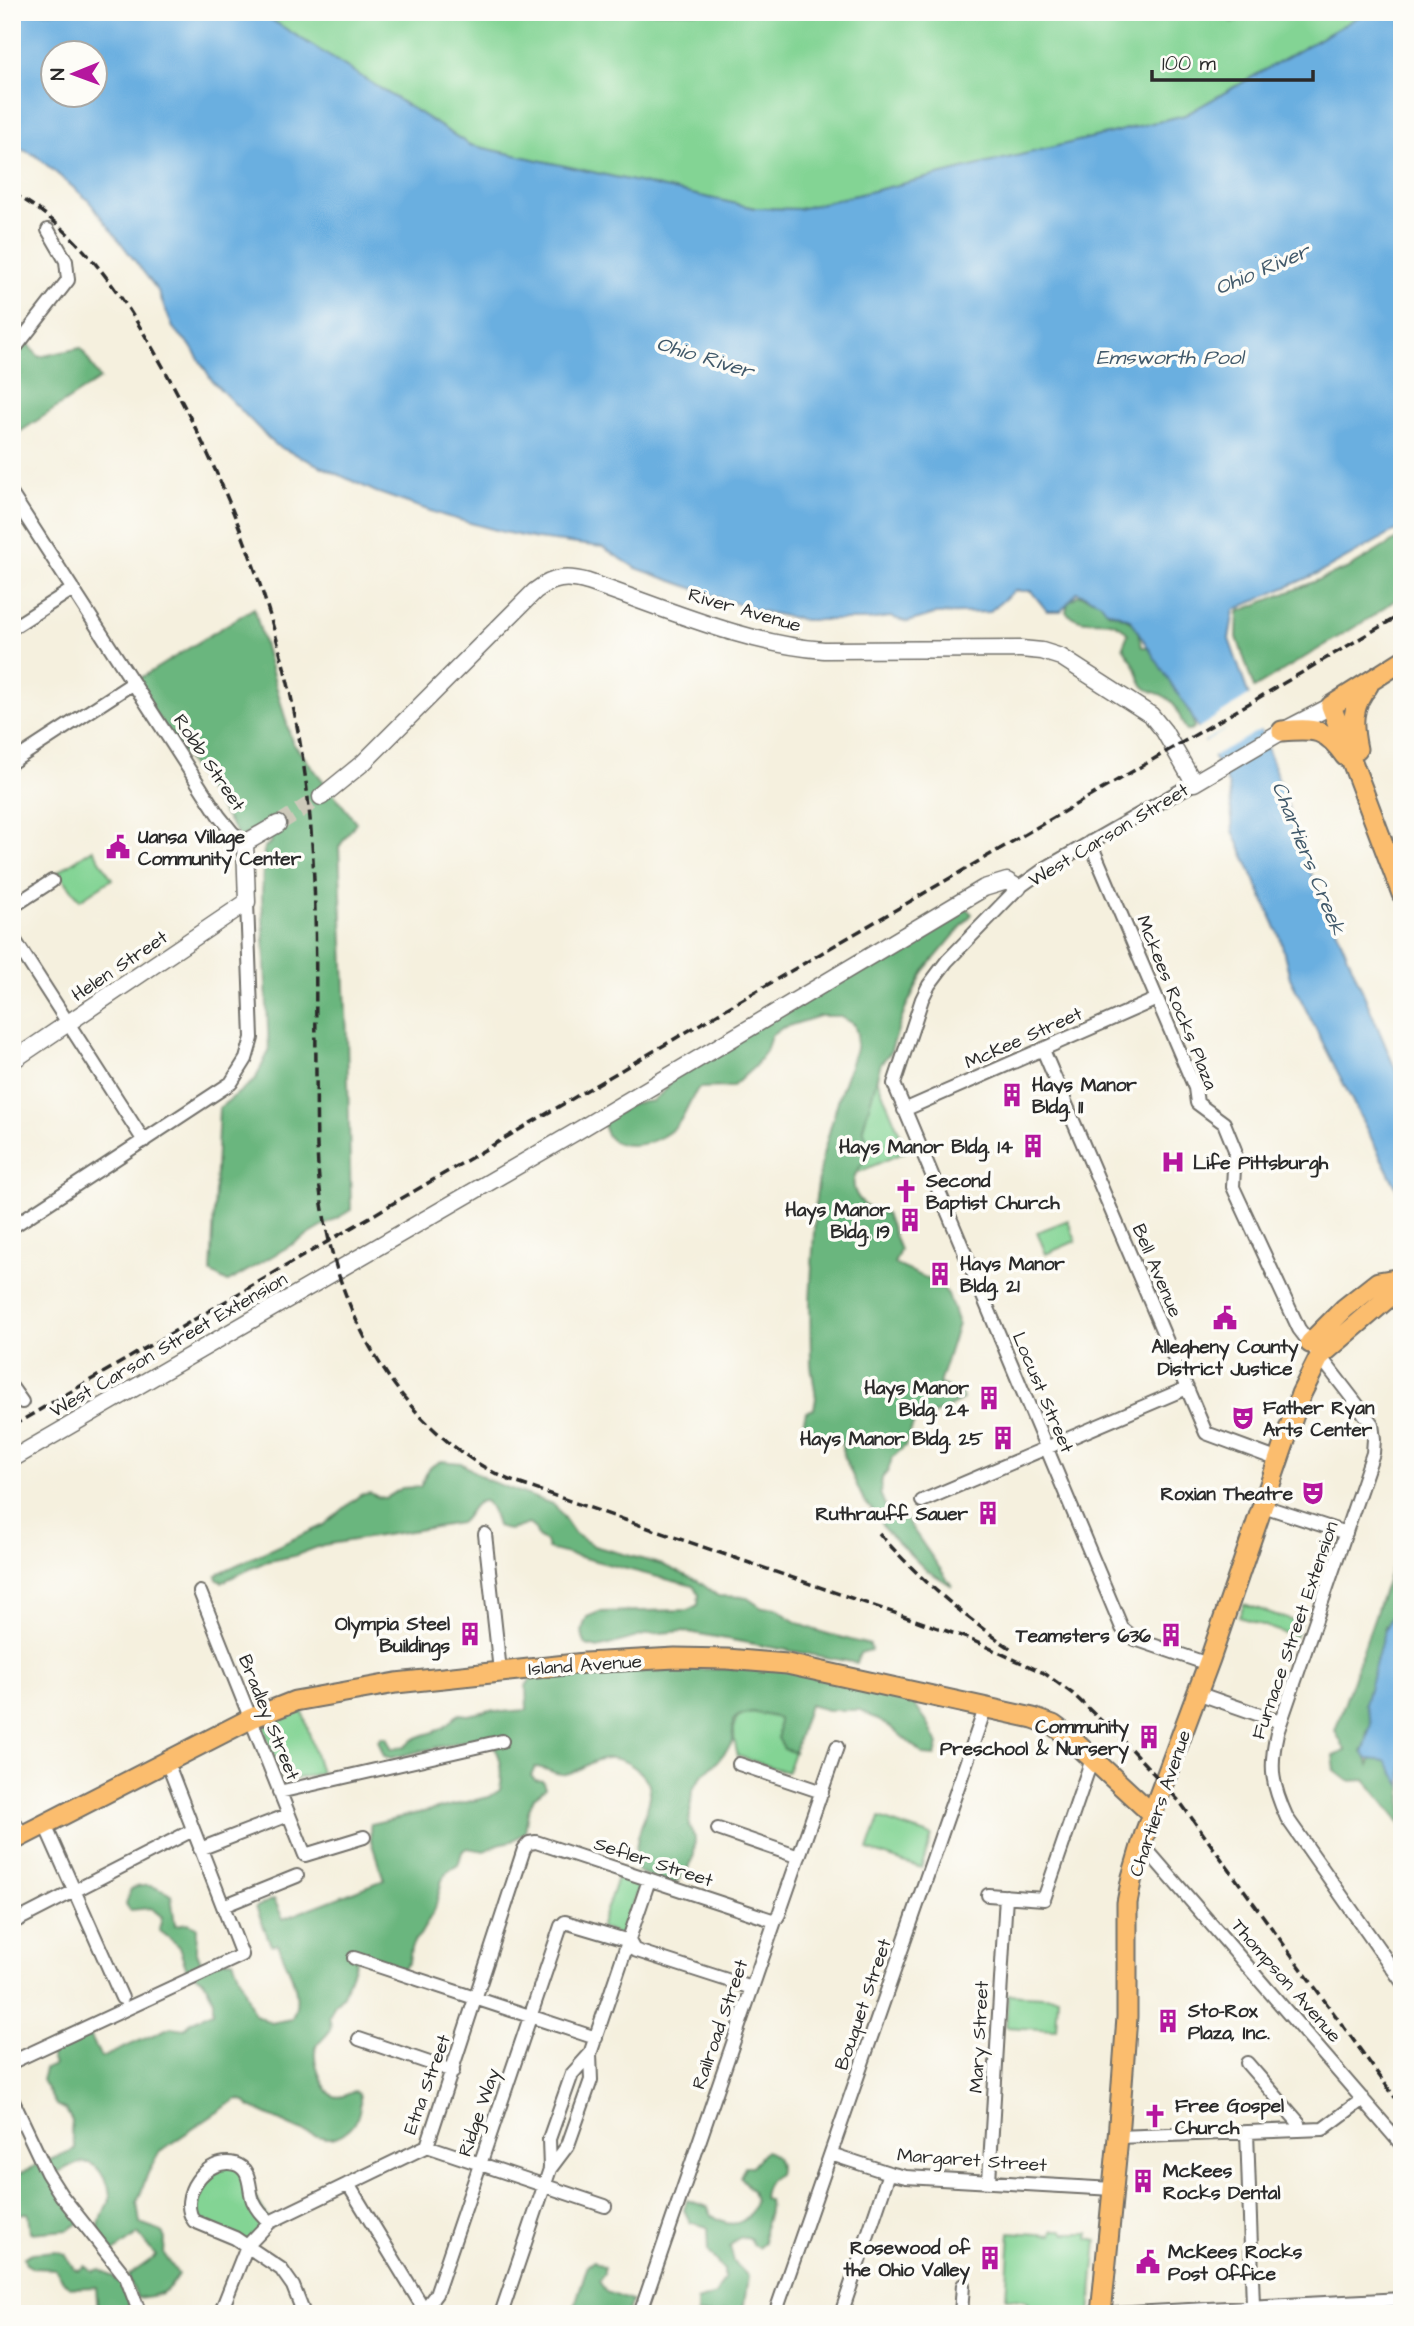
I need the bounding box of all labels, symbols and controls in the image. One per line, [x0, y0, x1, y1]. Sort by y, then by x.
north arrow [38, 38, 108, 108]
scale bar [1152, 38, 1312, 82]
text: 100 m [1162, 49, 1217, 78]
text: N [45, 68, 72, 80]
water label: Ohio River [1211, 236, 1316, 302]
water label: Ohio River [653, 329, 759, 387]
water label: Emsworth Pool [1096, 343, 1246, 372]
street label: River Avenue [685, 581, 804, 639]
street label: Robb Street [166, 709, 251, 817]
street label: West Carson Street [1024, 777, 1194, 894]
water label: Chartiers Creek [1265, 777, 1353, 940]
place label: Uansa Village Community Center [138, 824, 302, 874]
public building icon: Uansa Village Community Center [104, 833, 132, 861]
street label: Mckees Rocks Plaza [1129, 911, 1224, 1094]
street label: Helen Street [66, 924, 174, 1008]
street label: McKee Street [961, 1000, 1087, 1076]
place label: Hays Manor Bldg. 11 [1032, 1072, 1137, 1122]
building icon: Hays Manor Bldg. 11 [998, 1081, 1026, 1109]
building icon: Hays Manor Bldg. 14 [1019, 1132, 1047, 1160]
place label: Hays Manor Bldg. 14 [839, 1134, 1013, 1162]
hospital icon: Life Pittsburgh [1159, 1148, 1187, 1176]
place label: Life Pittsburgh [1193, 1150, 1329, 1178]
place label: Second Baptist Church [925, 1168, 1060, 1217]
church icon: Second Baptist Church [892, 1177, 920, 1205]
place label: Hays Manor Bldg. 19 [785, 1197, 891, 1247]
building icon: Hays Manor Bldg. 19 [896, 1206, 924, 1234]
street label: Bell Avenue [1125, 1220, 1188, 1321]
place label: Hays Manor Bldg. 21 [960, 1251, 1065, 1301]
building icon: Hays Manor Bldg. 21 [926, 1260, 954, 1288]
street label: West Carson Street Extension [45, 1266, 293, 1425]
public building icon: Allegheny County District Justice [1211, 1304, 1239, 1332]
street label: Locust Street [1005, 1328, 1080, 1457]
place label: Allegheny County District Justice [1152, 1334, 1299, 1383]
place label: Hays Manor Bldg. 24 [864, 1375, 970, 1425]
building icon: Hays Manor Bldg. 24 [975, 1384, 1003, 1412]
place label: Father Ryan Arts Center [1263, 1395, 1375, 1444]
theatre icon: Father Ryan Arts Center [1229, 1404, 1257, 1432]
building icon: Hays Manor Bldg. 25 [989, 1424, 1017, 1452]
place label: Hays Manor Bldg. 25 [800, 1426, 984, 1454]
theatre icon: Roxian Theatre [1299, 1479, 1327, 1507]
place label: Roxian Theatre [1161, 1481, 1294, 1508]
building icon: Ruthrauff Sauer [974, 1499, 1002, 1527]
place label: Ruthrauff Sauer [815, 1501, 969, 1528]
street label: Furnace Street Extension [1245, 1518, 1345, 1743]
place label: Olympia Steel Buildings [335, 1611, 450, 1661]
building icon: Olympia Steel Buildings [456, 1620, 484, 1648]
building icon: Teamsters 636 [1157, 1621, 1185, 1649]
place label: Teamsters 636 [1015, 1623, 1151, 1650]
street label: Island Avenue [527, 1648, 643, 1683]
street label: Bradley Street [230, 1651, 306, 1785]
place label: Community Preschool & Nursery [940, 1714, 1130, 1764]
building icon: Community Preschool & Nursery [1135, 1723, 1163, 1751]
street label: Chartiers Avenue [1123, 1727, 1198, 1880]
street label: Sefler Street [591, 1830, 717, 1894]
street label: Thompson Avenue [1224, 1913, 1347, 2049]
street label: Bouquet Street [828, 1935, 899, 2074]
street label: Railroad Street [686, 1956, 755, 2093]
street label: Mary Street [963, 1980, 997, 2094]
place label: Sto-Rox Plaza, Inc. [1187, 1998, 1270, 2047]
building icon: Sto-Rox Plaza, Inc. [1154, 2007, 1182, 2035]
street label: Etna Street [397, 2031, 458, 2138]
street label: Ridge Way [452, 2064, 508, 2161]
place label: Free Gospel Church [1175, 2093, 1284, 2142]
church icon: Free Gospel Church [1141, 2102, 1169, 2130]
street label: Margaret Street [896, 2142, 1048, 2180]
place label: McKees Rocks Dental [1163, 2158, 1281, 2207]
building icon: McKees Rocks Dental [1129, 2167, 1157, 2195]
place label: Rosewood of the Ohio Valley [842, 2235, 971, 2285]
place label: McKees Rocks Post Office [1168, 2239, 1303, 2288]
building icon: Rosewood of the Ohio Valley [976, 2244, 1004, 2272]
public building icon: McKees Rocks Post Office [1134, 2248, 1162, 2276]

